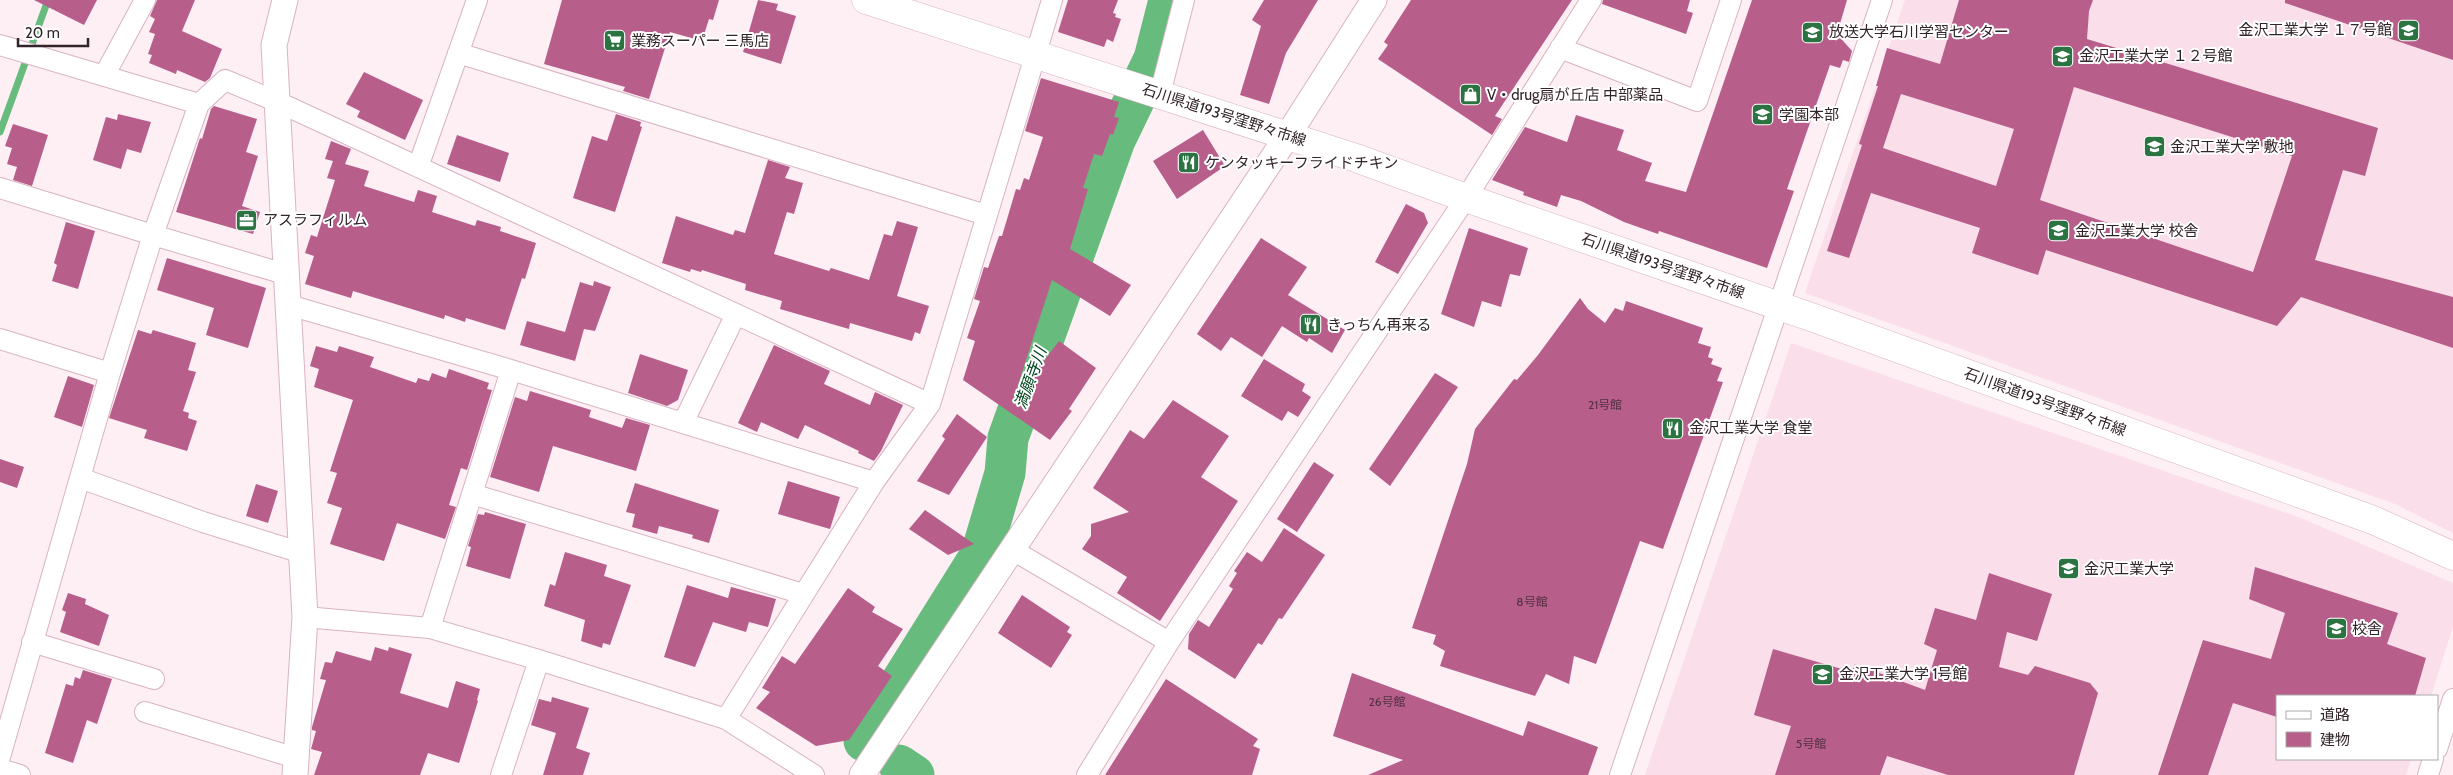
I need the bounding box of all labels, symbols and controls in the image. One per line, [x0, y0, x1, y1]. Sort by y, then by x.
scale bar [18, 15, 88, 47]
school or university icon: 金沢工業大学 １７号館 [2396, 18, 2420, 42]
school or university icon: 放送大学石川学習センター [1801, 20, 1825, 44]
place label: 金沢工業大学 １７号館 [2239, 21, 2392, 39]
place label: 放送大学石川学習センター [1829, 23, 2009, 41]
text: 20 m [25, 24, 60, 42]
supermarket icon: 業務スーパー 三馬店 [603, 29, 627, 53]
place label: 業務スーパー 三馬店 [631, 32, 769, 50]
school or university icon: 金沢工業大学 １２号館 [2051, 44, 2075, 68]
place label: 金沢工業大学 １２号館 [2079, 47, 2232, 65]
street label: 石川県道193号窪野々市線 [1140, 80, 1308, 150]
shop icon: V・drug扇が丘店 中部薬品 [1459, 83, 1483, 107]
place label: V・drug扇が丘店 中部薬品 [1487, 86, 1663, 104]
school or university icon: 学園本部 [1751, 103, 1775, 127]
place label: 学園本部 [1779, 106, 1839, 124]
school or university icon: 金沢工業大学 敷地 [2142, 135, 2166, 159]
place label: 金沢工業大学 敷地 [2170, 138, 2293, 156]
restaurant icon: ケンタッキーフライドチキン [1177, 151, 1201, 175]
place label: ケンタッキーフライドチキン [1205, 154, 1398, 172]
office icon: アスラフィルム [235, 208, 259, 232]
place label: アスラフィルム [263, 211, 367, 229]
school or university icon: 金沢工業大学 校舎 [2047, 219, 2071, 243]
place label: 金沢工業大学 校舎 [2075, 222, 2198, 240]
street label: 石川県道193号窪野々市線 [1579, 230, 1747, 302]
restaurant icon: きっちん再来る [1299, 313, 1323, 337]
place label: きっちん再来る [1327, 316, 1431, 334]
water label: 満願寺川 [1011, 343, 1051, 411]
street label: 石川県道193号窪野々市線 [1961, 364, 2129, 440]
house number: 21号館 [1588, 397, 1622, 412]
restaurant icon: 金沢工業大学 食堂 [1661, 416, 1685, 440]
place label: 金沢工業大学 食堂 [1689, 419, 1812, 437]
school or university icon: 金沢工業大学 [2056, 557, 2080, 581]
place label: 金沢工業大学 [2084, 560, 2174, 578]
house number: 8号館 [1516, 594, 1548, 609]
school or university icon: 校舎 [2324, 617, 2348, 641]
place label: 校舎 [2352, 620, 2382, 638]
school or university icon: 金沢工業大学 1号館 [1811, 662, 1835, 686]
place label: 金沢工業大学 1号館 [1839, 665, 1967, 683]
house number: 26号館 [1368, 694, 1406, 709]
legend [2276, 695, 2438, 760]
text: 道路 [2320, 706, 2350, 724]
text: 建物 [2320, 731, 2350, 749]
house number: 5号館 [1796, 736, 1826, 751]

